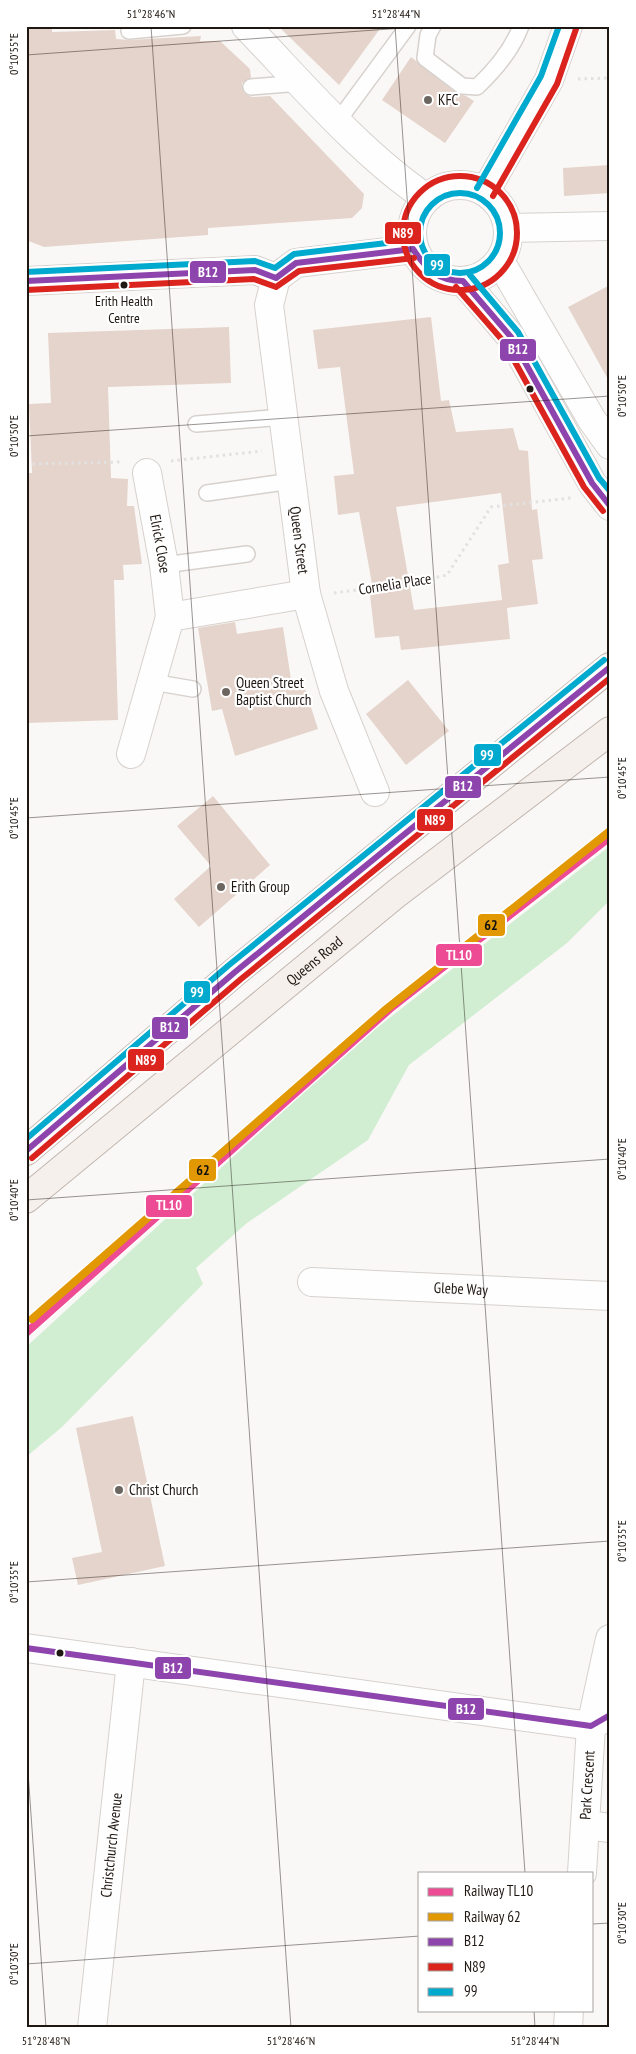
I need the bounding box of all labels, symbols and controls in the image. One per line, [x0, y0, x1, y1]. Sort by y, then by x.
text: 51°28'46"N [127, 6, 175, 21]
text: 51°28'44"N [372, 6, 420, 21]
text: 0°10'55"E [6, 33, 21, 75]
place label: KFC [438, 90, 459, 109]
marker: KFC [422, 94, 434, 106]
line badge: N89 [384, 221, 422, 245]
text: N89 [393, 224, 414, 242]
line badge: 99 [423, 253, 451, 277]
text: 99 [430, 256, 444, 274]
line badge: B12 [189, 260, 227, 284]
text: B12 [198, 263, 218, 281]
marker: Erith Health Centre [119, 280, 129, 290]
place label: Erith Health Centre [95, 292, 153, 327]
line badge: B12 [499, 338, 537, 362]
text: B12 [508, 340, 528, 358]
text: 0°10'50"E [614, 375, 629, 417]
unlabelled marker [525, 384, 535, 394]
text: 0°10'50"E [6, 415, 21, 457]
street label: Queen Street [286, 505, 313, 575]
street label: Elrick Close [146, 513, 175, 574]
street label: Cornelia Place [357, 568, 433, 599]
place label: Queen Street Baptist Church [236, 673, 311, 709]
marker: Queen Street Baptist Church [220, 686, 232, 698]
line badge: 99 [473, 743, 502, 767]
text: 99 [480, 746, 494, 764]
text: 0°10'45"E [614, 757, 629, 799]
line badge: B12 [444, 775, 482, 799]
text: B12 [453, 777, 473, 795]
text: 0°10'45"E [6, 797, 21, 839]
line badge: N89 [416, 808, 454, 832]
text: N89 [425, 811, 446, 829]
place label: Erith Group [231, 877, 290, 896]
marker: Erith Group [215, 881, 227, 893]
line badge: 62 [477, 913, 506, 937]
text: 62 [484, 916, 498, 934]
street label: Queens Road [282, 932, 346, 989]
line badge: TL10 [435, 943, 483, 967]
text: TL10 [446, 946, 472, 964]
line badge: 99 [183, 980, 211, 1004]
text: 99 [190, 983, 204, 1001]
line badge: B12 [151, 1016, 189, 1040]
text: B12 [160, 1018, 180, 1036]
line badge: N89 [127, 1048, 165, 1072]
text: N89 [136, 1051, 157, 1069]
text: 0°10'40"E [614, 1138, 629, 1180]
line badge: 62 [188, 1158, 217, 1182]
text: 62 [196, 1161, 210, 1179]
text: 0°10'40"E [6, 1179, 21, 1221]
line badge: TL10 [145, 1194, 193, 1218]
text: TL10 [156, 1196, 182, 1214]
street label: Glebe Way [433, 1278, 489, 1299]
place label: Christ Church [129, 1480, 198, 1499]
marker: Christ Church [113, 1484, 125, 1496]
text: 0°10'35"E [614, 1520, 629, 1562]
text: 0°10'35"E [6, 1561, 21, 1603]
unlabelled marker [55, 1648, 65, 1658]
line badge: B12 [154, 1656, 192, 1680]
text: B12 [163, 1659, 183, 1677]
line badge: B12 [447, 1697, 485, 1721]
text: B12 [456, 1700, 476, 1718]
street label: Park Crescent [575, 1750, 598, 1820]
street label: Christchurch Avenue [96, 1792, 126, 1898]
legend [418, 1872, 594, 2012]
text: Railway TL10 [464, 1881, 533, 1900]
text: 0°10'30"E [614, 1902, 629, 1944]
text: Railway 62 [464, 1907, 521, 1926]
text: B12 [464, 1931, 485, 1950]
text: 0°10'30"E [6, 1943, 21, 1985]
text: N89 [464, 1957, 486, 1976]
text: 99 [464, 1981, 478, 2000]
text: 51°28'48"N [22, 2033, 70, 2048]
text: 51°28'46"N [267, 2033, 315, 2048]
text: 51°28'44"N [511, 2033, 559, 2048]

